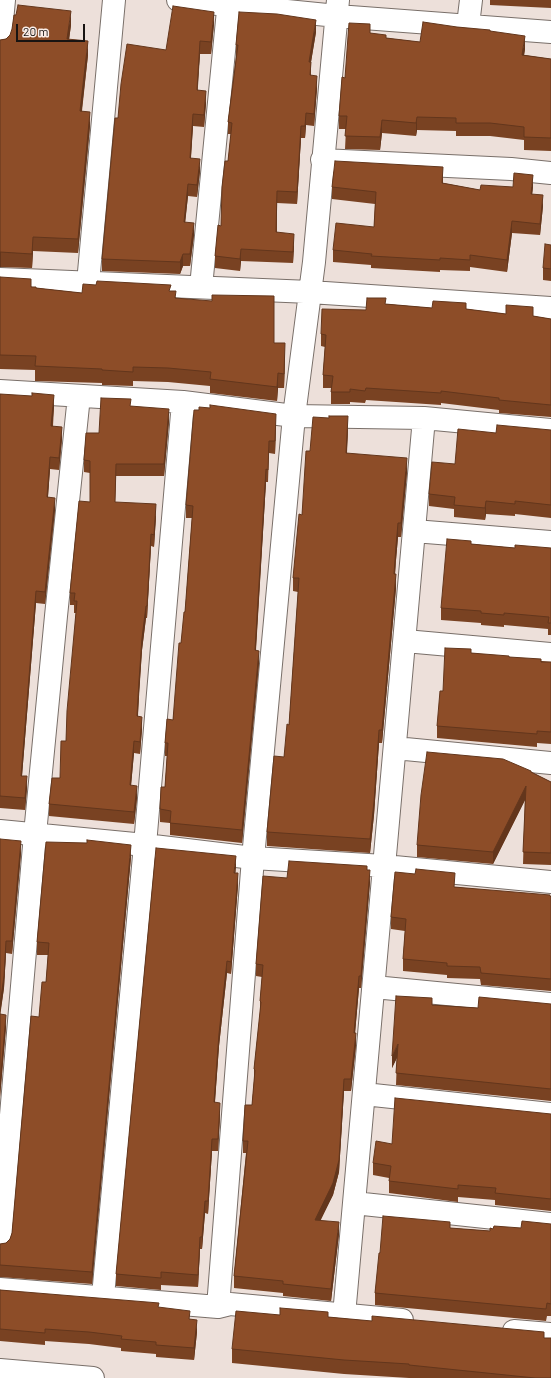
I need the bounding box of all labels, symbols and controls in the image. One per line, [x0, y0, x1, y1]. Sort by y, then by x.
scale bar [18, 16, 87, 42]
text: 20 m [23, 24, 49, 38]

